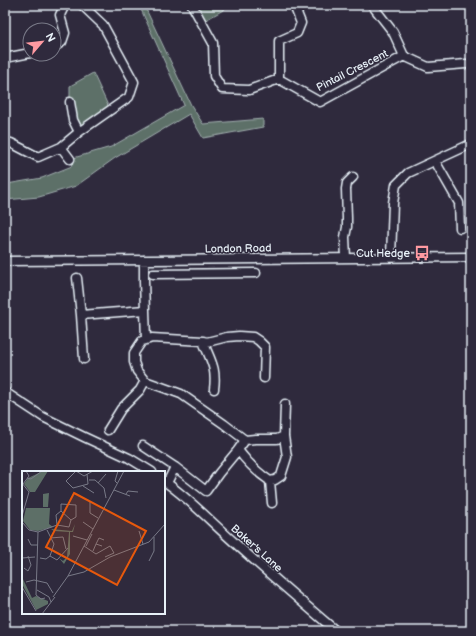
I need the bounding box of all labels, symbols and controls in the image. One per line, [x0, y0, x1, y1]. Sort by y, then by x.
north arrow [22, 22, 62, 62]
text: N [43, 31, 58, 44]
street label: Pintail Crescent [314, 47, 391, 94]
street label: London Road [205, 241, 272, 256]
bus stop icon: Cut Hedge [413, 244, 431, 262]
place label: Cut Hedge [356, 247, 410, 260]
inset map [22, 471, 165, 614]
street label: Baker's Lane [228, 522, 285, 575]

